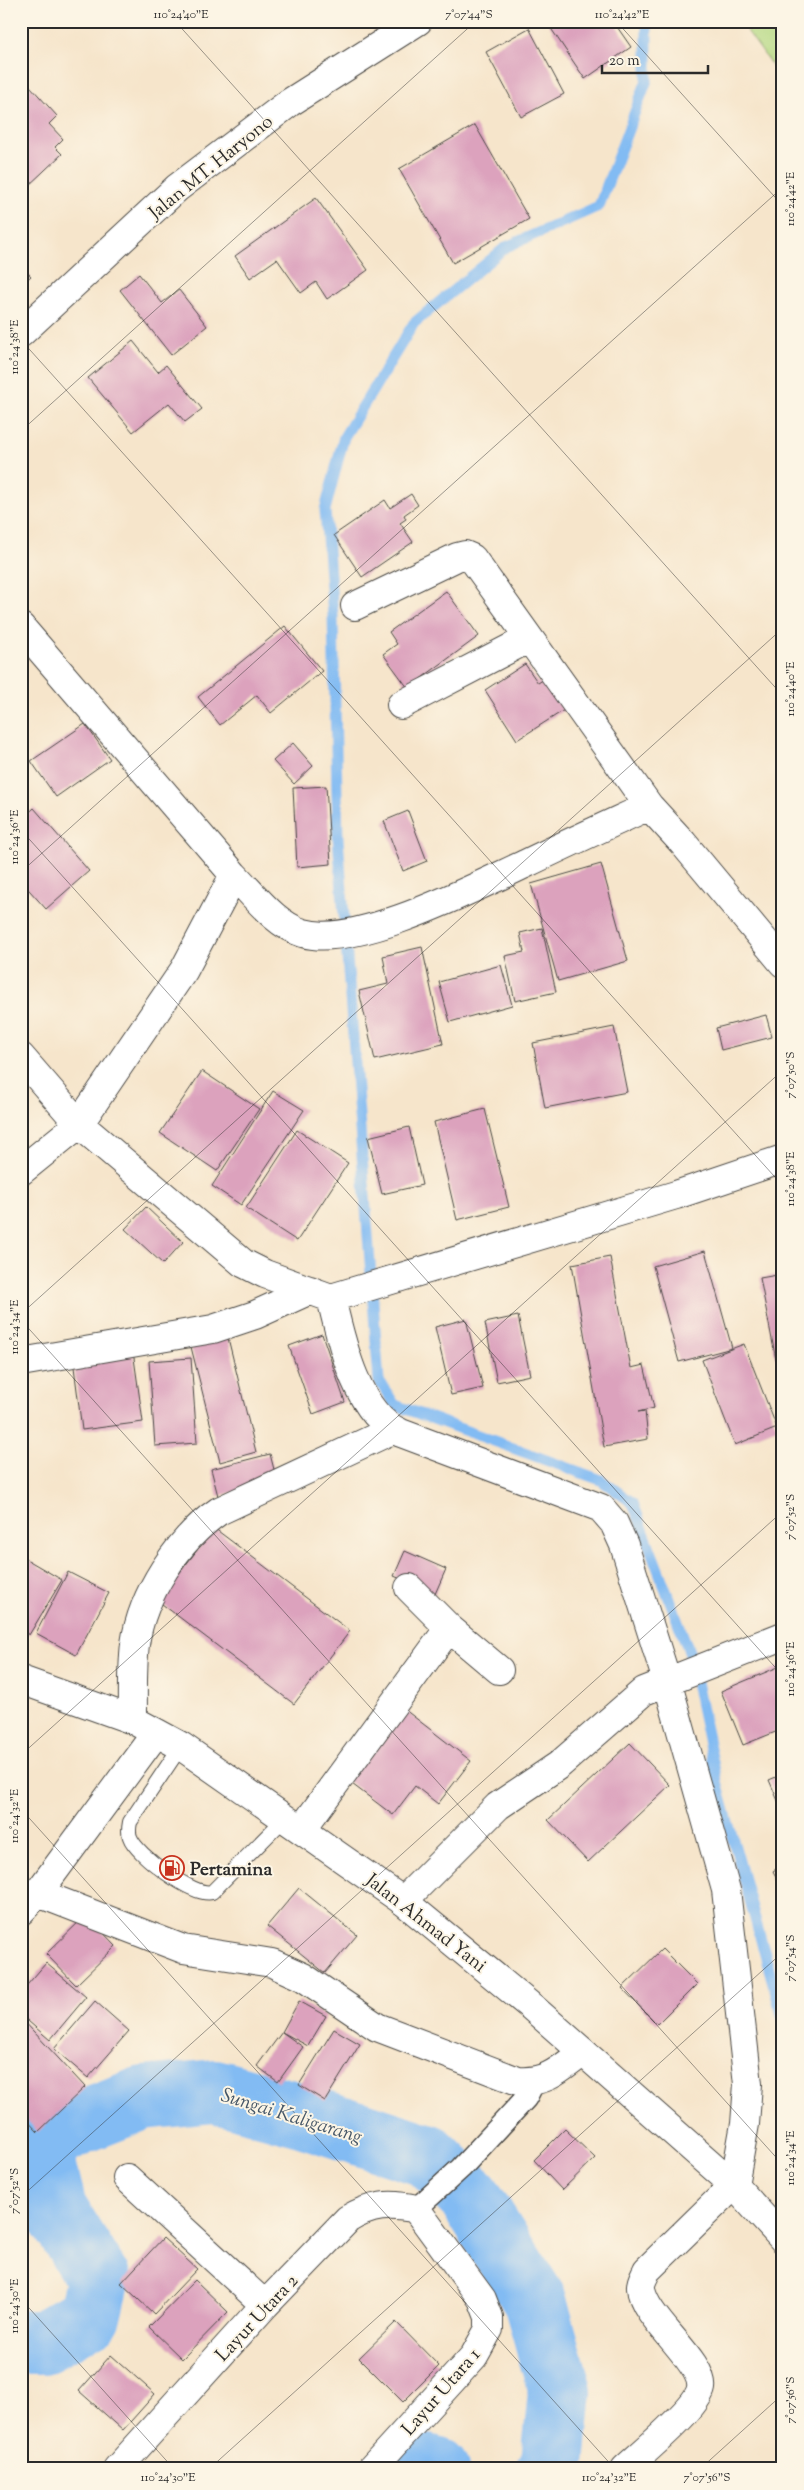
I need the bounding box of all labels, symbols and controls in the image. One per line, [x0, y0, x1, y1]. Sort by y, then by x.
text: 110°24'40"E [153, 6, 209, 24]
text: 7°07'44"S [445, 6, 493, 24]
text: 110°24'42"E [595, 6, 650, 24]
scale bar [602, 42, 708, 74]
text: 20 m [609, 51, 640, 72]
street label: Jalan MT. Haryono [143, 109, 280, 227]
text: 110°24'42"E [782, 171, 800, 226]
text: 110°24'38"E [6, 319, 24, 375]
text: 110°24'40"E [782, 661, 800, 717]
text: 110°24'36"E [6, 809, 24, 864]
text: 7°07'50"S [782, 1052, 800, 1098]
text: 110°24'38"E [782, 1151, 800, 1207]
text: 110°24'34"E [6, 1299, 24, 1355]
text: 7°07'52"S [782, 1494, 800, 1540]
text: 110°24'36"E [782, 1641, 800, 1696]
text: 110°24'32"E [6, 1788, 24, 1843]
fuel station icon: Pertamina [159, 1855, 185, 1881]
place label: Pertamina [190, 1857, 272, 1884]
street label: Jalan Ahmad Yani [359, 1868, 492, 1980]
text: 7°07'54"S [782, 1935, 800, 1981]
water label: Sungai Kaligarang [217, 2082, 366, 2153]
text: 110°24'34"E [782, 2130, 800, 2186]
text: 7°07'52"S [6, 2168, 24, 2214]
street label: Layur Utara 2 [210, 2269, 306, 2368]
text: 110°24'30"E [6, 2278, 24, 2334]
street label: Layur Utara 1 [396, 2342, 488, 2442]
text: 7°07'56"S [782, 2377, 800, 2423]
text: 110°24'30"E [141, 2469, 196, 2487]
text: 110°24'32"E [582, 2469, 637, 2487]
text: 7°07'56"S [684, 2469, 730, 2487]

